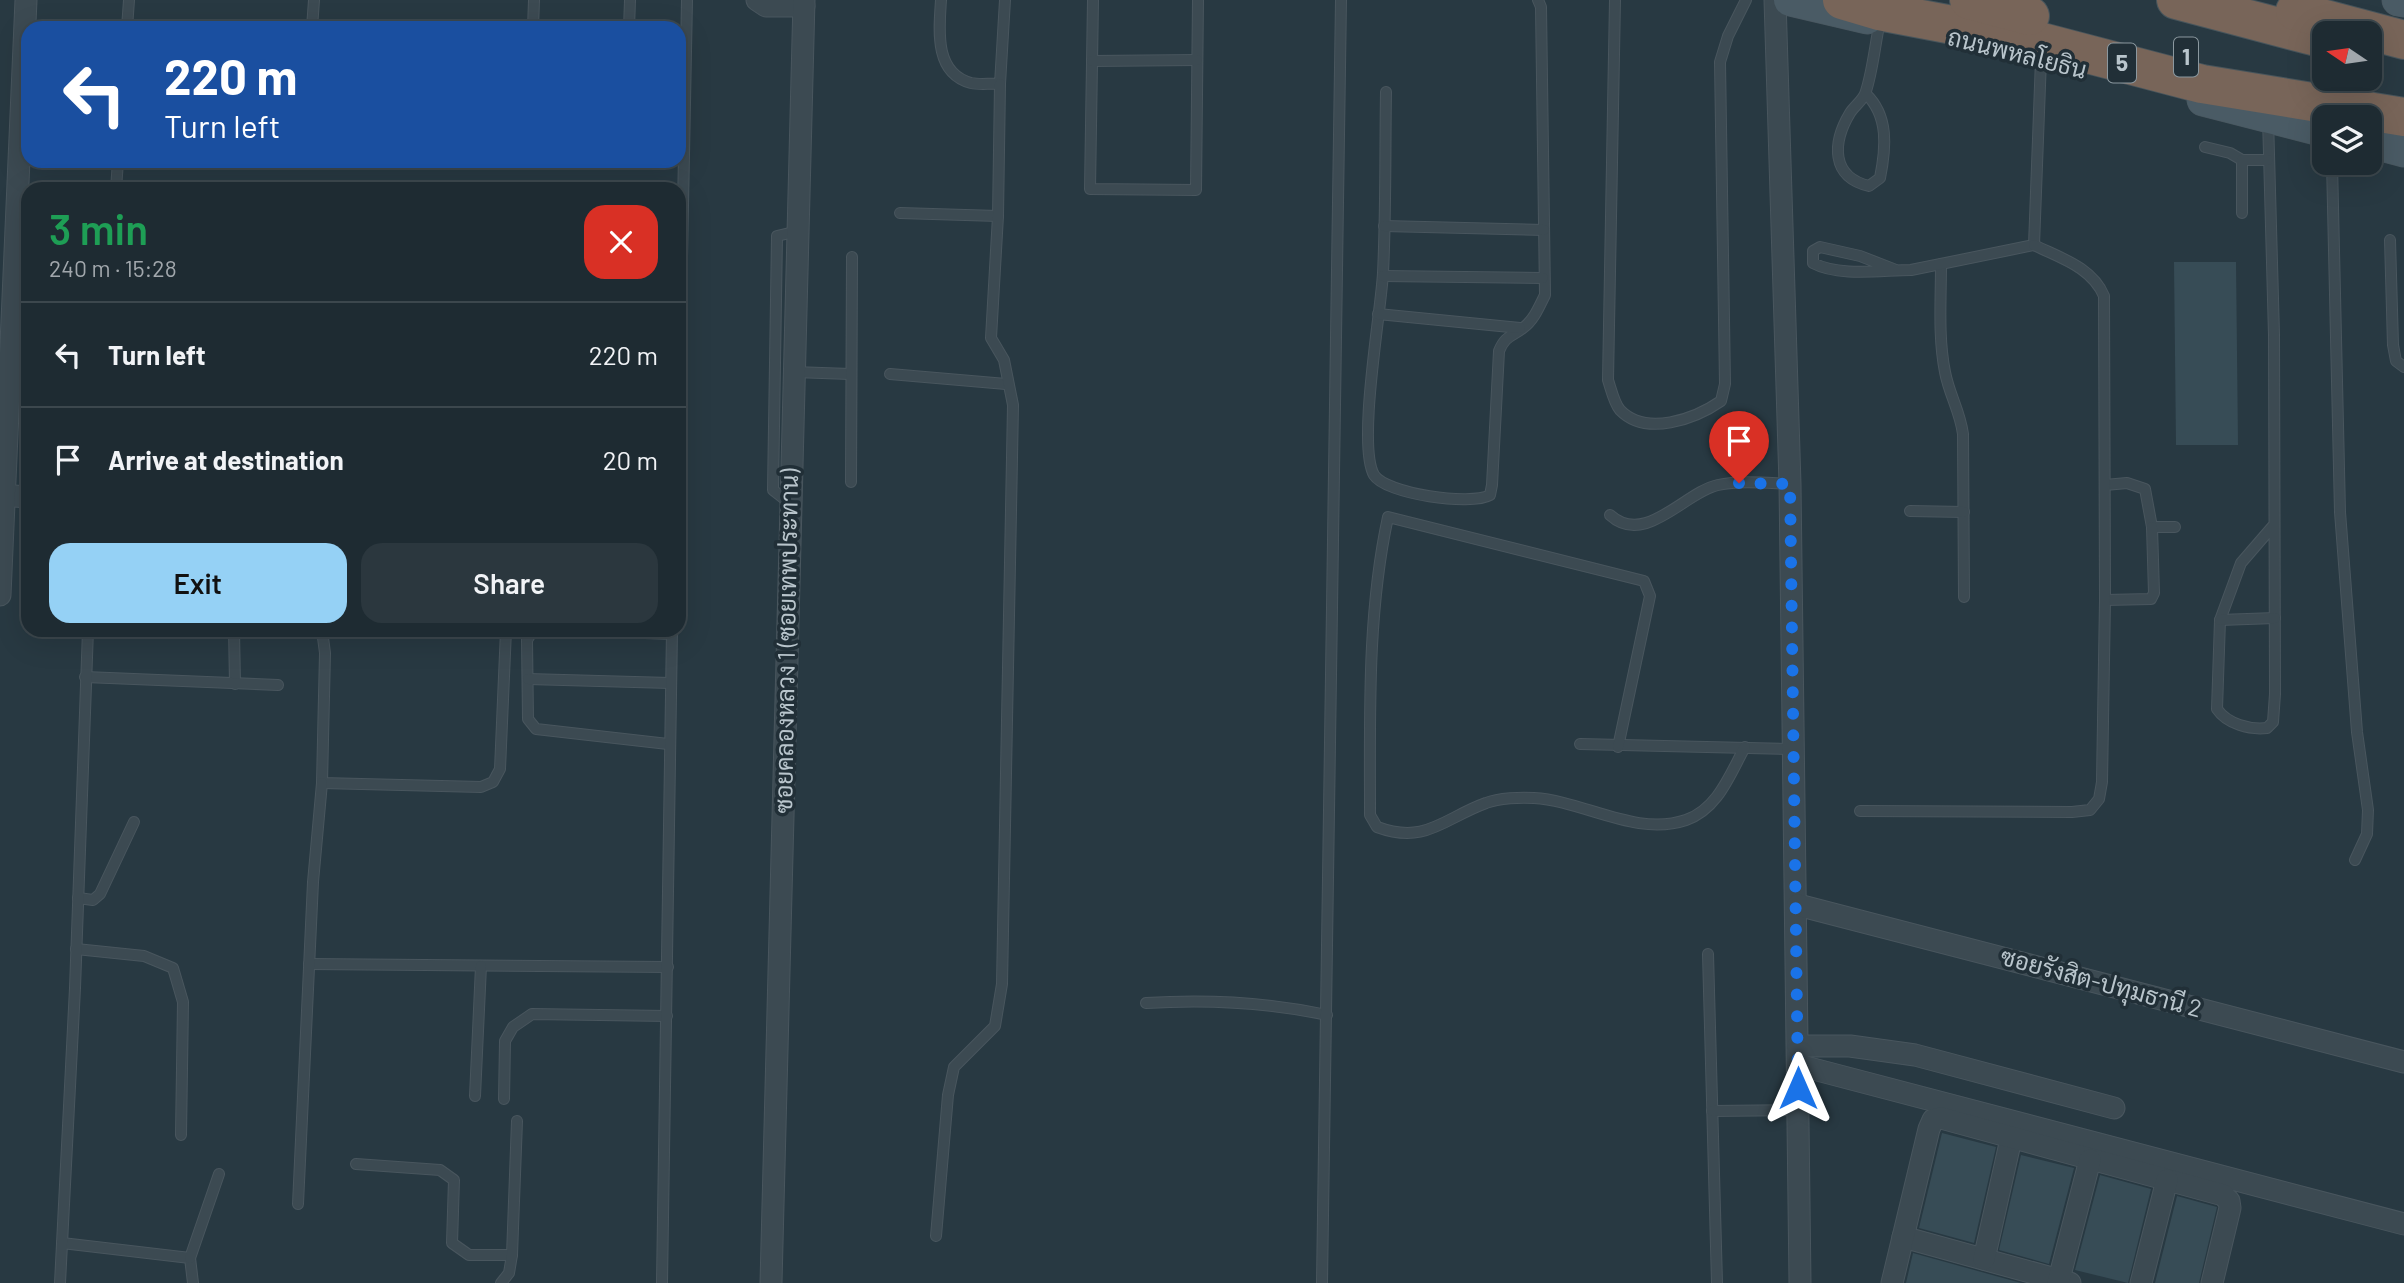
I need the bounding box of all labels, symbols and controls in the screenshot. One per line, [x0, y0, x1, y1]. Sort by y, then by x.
street label: ถนนพหลโยธิน [1945, 21, 2090, 84]
north arrow [2312, 21, 2382, 91]
map controls [2312, 21, 2382, 175]
road number: 1 [2174, 38, 2198, 76]
road number: 5 [2108, 44, 2136, 82]
text: 220 m [164, 46, 298, 105]
icon: left [49, 49, 140, 140]
button: layers [2312, 105, 2382, 175]
text: Turn left [164, 106, 281, 144]
text: 3 min [49, 203, 148, 253]
button: close [584, 205, 658, 279]
text: 240 m · 15:28 [49, 254, 177, 282]
icon: left [49, 336, 87, 374]
text: Turn left [108, 339, 206, 370]
text: 220 m [589, 339, 658, 370]
pin [1709, 411, 1769, 483]
icon: arrive [1720, 422, 1758, 460]
icon: arrive [49, 441, 87, 479]
text: Arrive at destination [108, 444, 344, 475]
text: 20 m [603, 444, 658, 475]
street label: ซอยคลองหลวง 1 (ซอยเทพประทาน) [768, 468, 803, 814]
button: Exit [49, 543, 347, 623]
button: Share [361, 543, 658, 623]
street label: ซอยรังสิต-ปทุมธานี 2 [1997, 941, 2205, 1025]
position arrow [1761, 1051, 1835, 1125]

